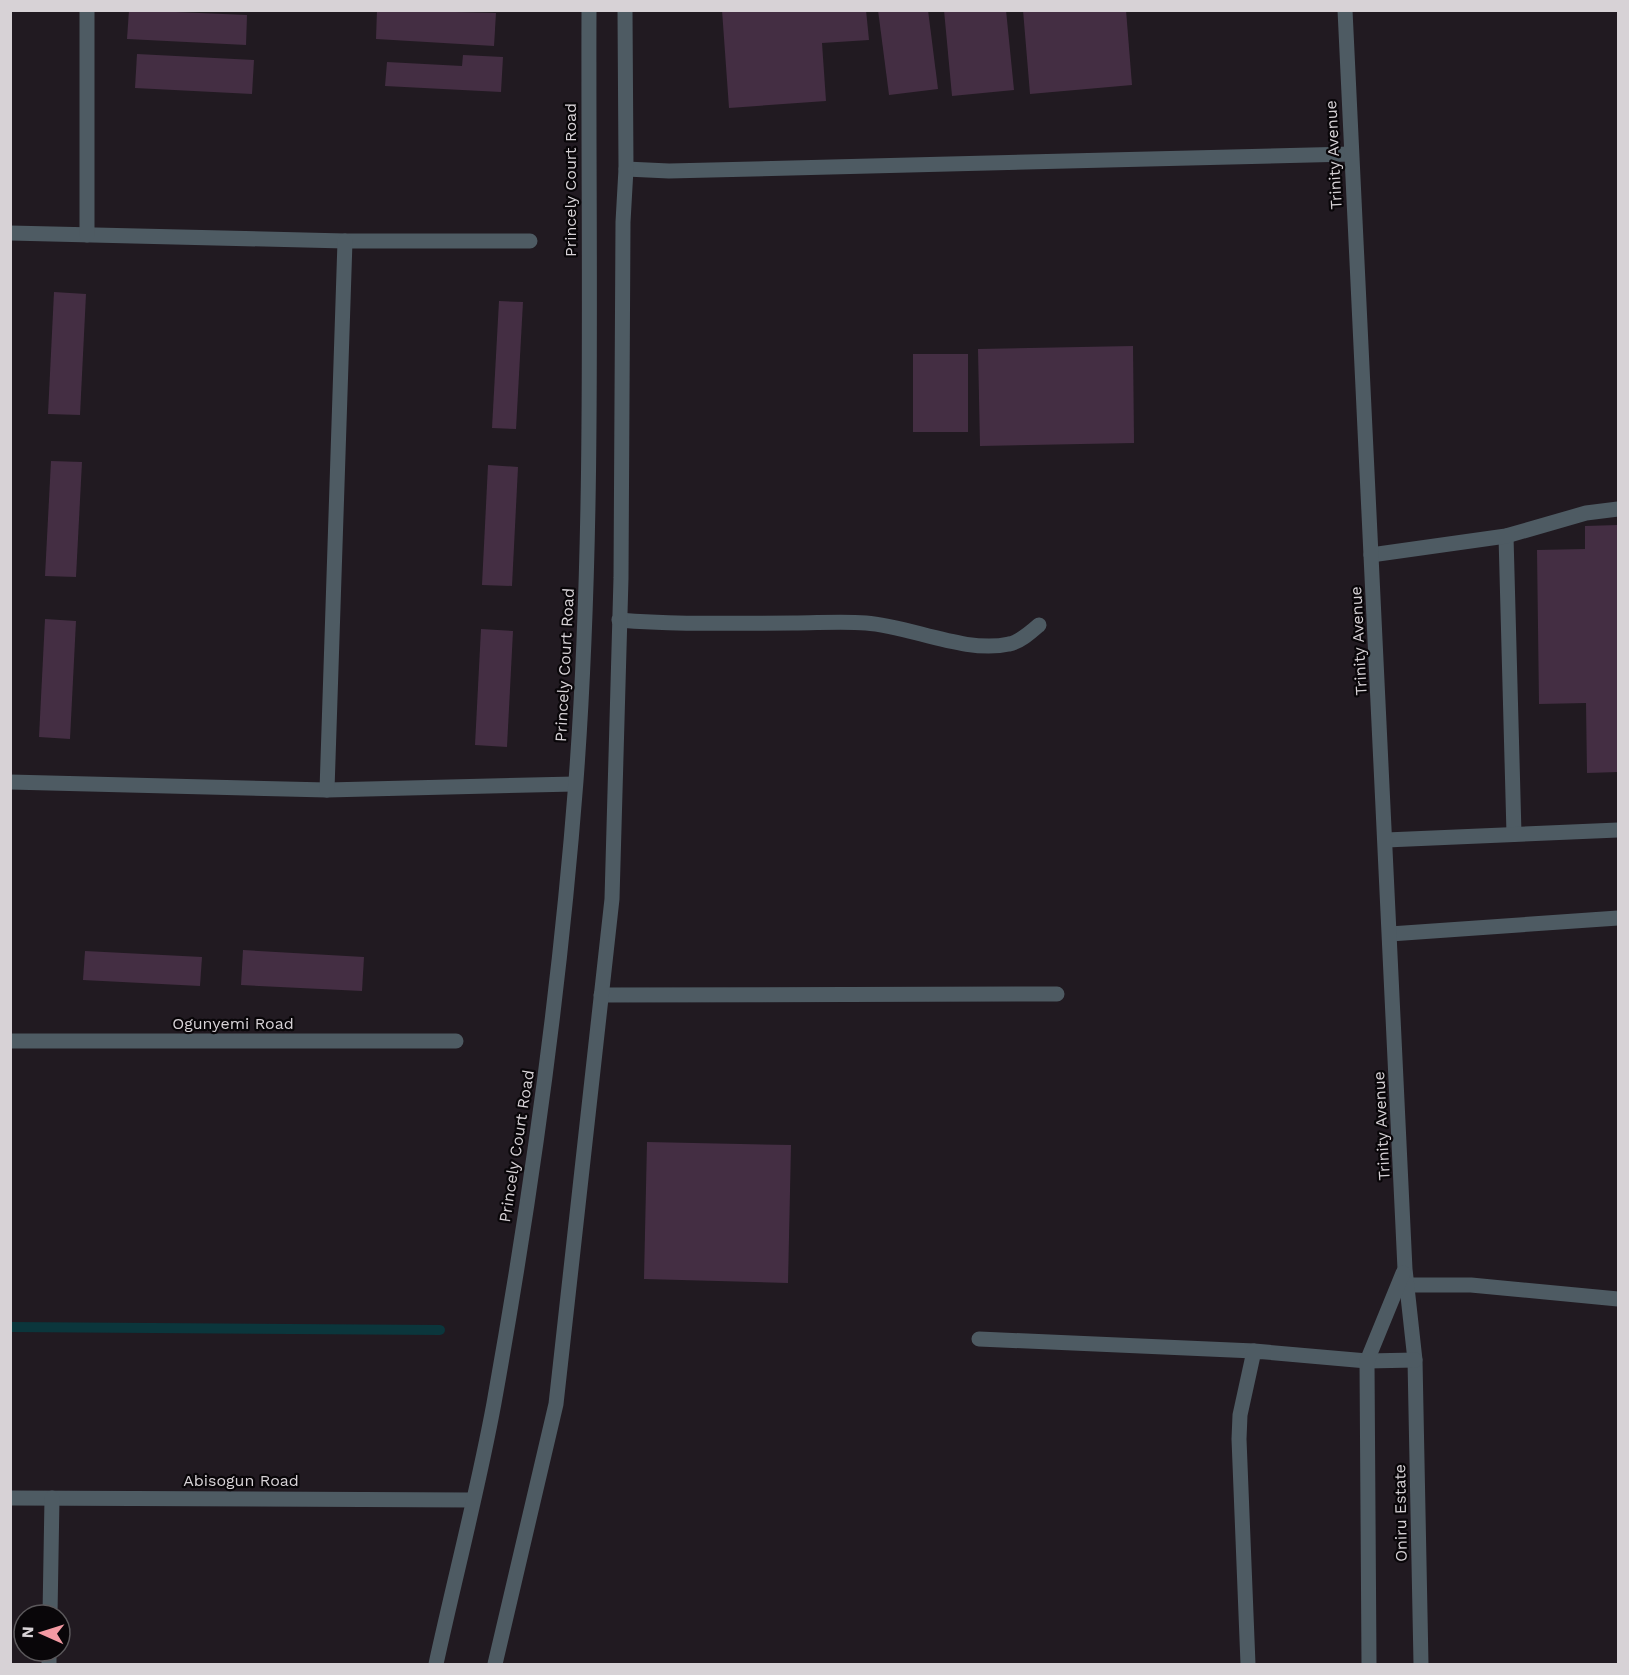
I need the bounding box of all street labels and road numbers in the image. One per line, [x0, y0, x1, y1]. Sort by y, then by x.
street label: Trinity Avenue [1321, 100, 1346, 210]
street label: Princely Court Road [561, 103, 580, 257]
street label: Trinity Avenue [1346, 586, 1371, 696]
street label: Princely Court Road [551, 588, 578, 743]
street label: Ogunyemi Road [172, 1014, 294, 1033]
street label: Princely Court Road [495, 1068, 538, 1224]
street label: Trinity Avenue [1369, 1071, 1394, 1181]
street label: Oniru Estate [1390, 1464, 1411, 1562]
street label: Abisogun Road [183, 1471, 299, 1490]

